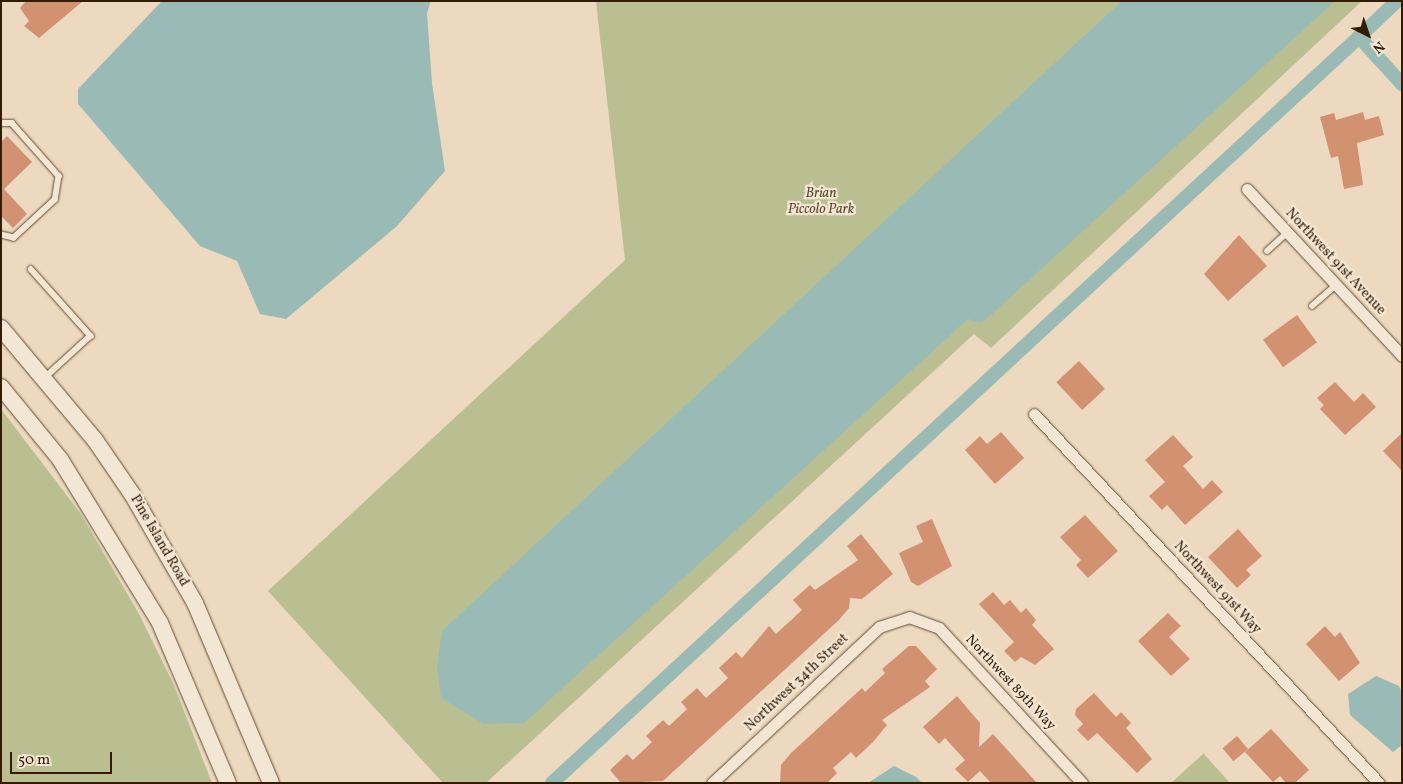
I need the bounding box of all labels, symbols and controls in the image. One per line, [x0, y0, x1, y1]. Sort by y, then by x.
north arrow [1343, 10, 1393, 60]
text: N [1368, 36, 1388, 57]
park label: Brian Piccolo Park [788, 186, 854, 218]
street label: Northwest 91st Avenue [1281, 205, 1389, 319]
street label: Pine Island Road [126, 492, 192, 590]
street label: Northwest 91st Way [1170, 538, 1264, 638]
street label: Northwest 34th Street [742, 631, 852, 735]
street label: Northwest 89th Way [961, 632, 1059, 734]
scale bar [12, 742, 115, 774]
text: 50 m [18, 750, 50, 771]

